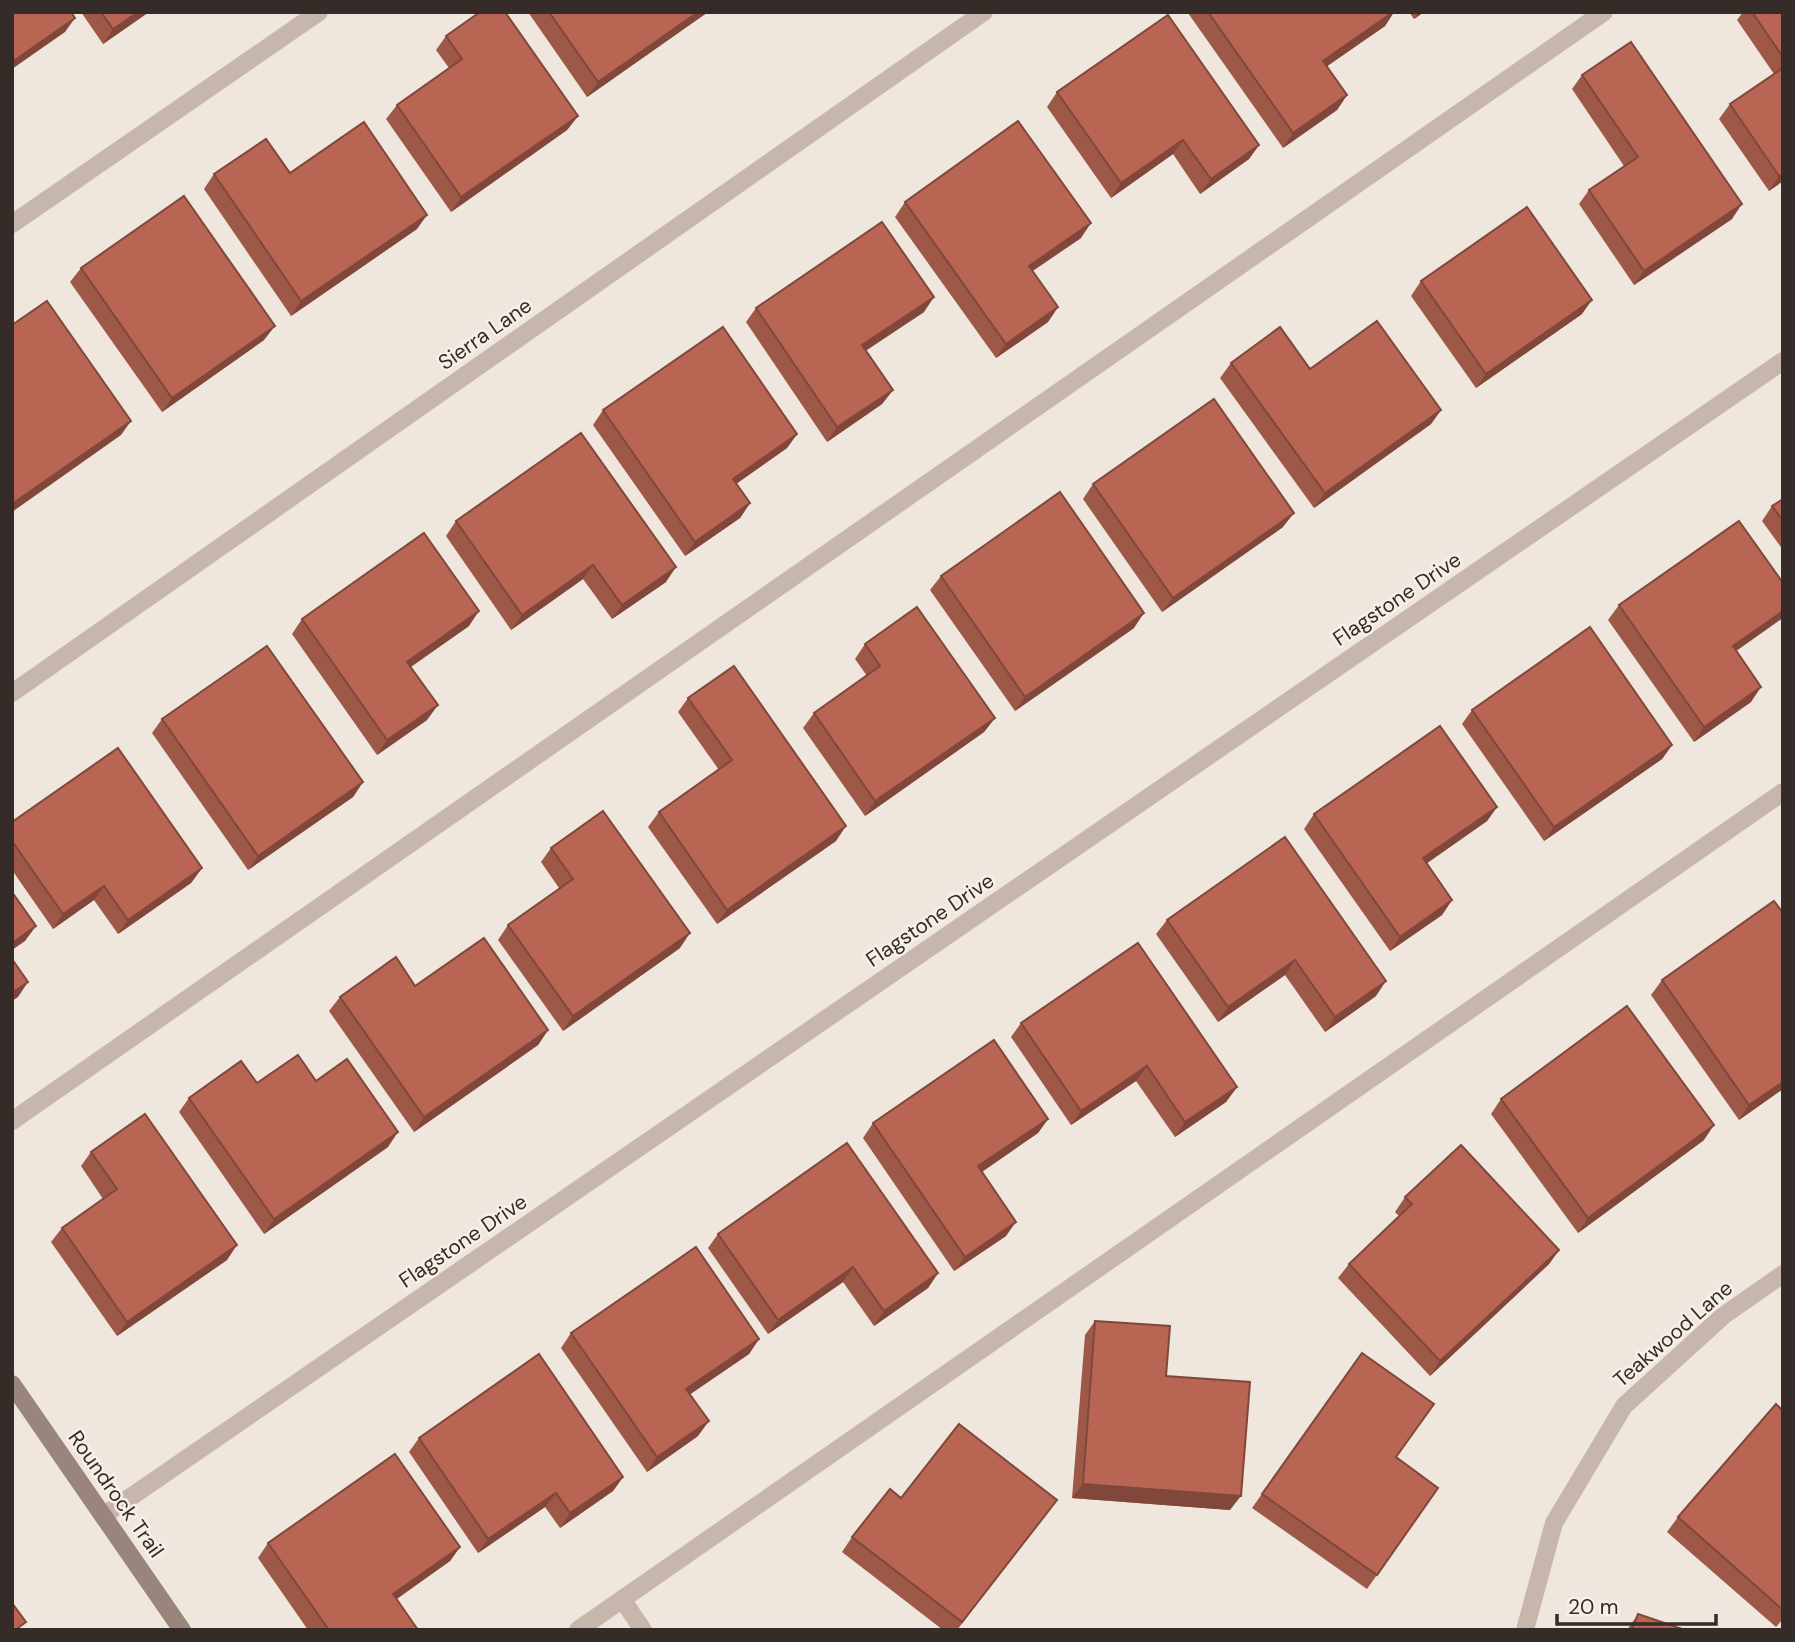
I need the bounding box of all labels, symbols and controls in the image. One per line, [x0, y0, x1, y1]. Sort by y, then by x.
street label: Sierra Lane [433, 291, 537, 376]
street label: Flagstone Drive [1327, 546, 1467, 652]
street label: Flagstone Drive [860, 867, 1000, 973]
street label: Flagstone Drive [393, 1188, 533, 1294]
street label: Teakwood Lane [1607, 1274, 1739, 1394]
street label: Roundrock Trail [62, 1425, 170, 1563]
scale bar [1557, 1582, 1716, 1626]
text: 20 m [1568, 1593, 1619, 1621]

